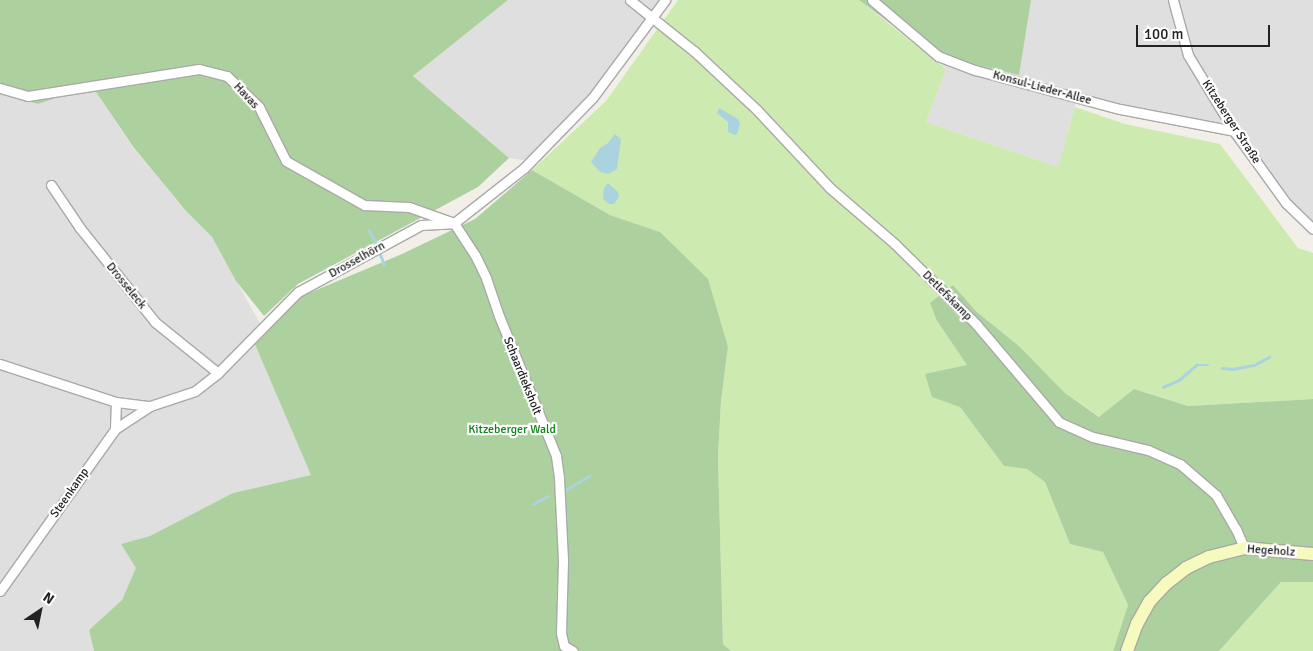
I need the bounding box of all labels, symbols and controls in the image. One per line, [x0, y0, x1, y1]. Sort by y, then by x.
scale bar [1138, 15, 1272, 47]
text: 100 m [1144, 25, 1184, 43]
street label: Konsul-Lieder-Allee [991, 68, 1093, 108]
street label: Kitzeberger Straße [1199, 78, 1263, 166]
street label: Havas [230, 80, 262, 112]
street label: Drosselhörn [326, 239, 388, 281]
street label: Drosseleck [103, 260, 149, 312]
street label: Detlefskamp [919, 268, 975, 324]
street label: Schaardieksholt [500, 335, 544, 417]
park label: Kitzeberger Wald [468, 423, 556, 437]
street label: Steenkamp [48, 465, 92, 521]
street label: Hegeholz [1246, 542, 1296, 560]
north arrow [15, 586, 65, 636]
text: N [40, 588, 57, 608]

